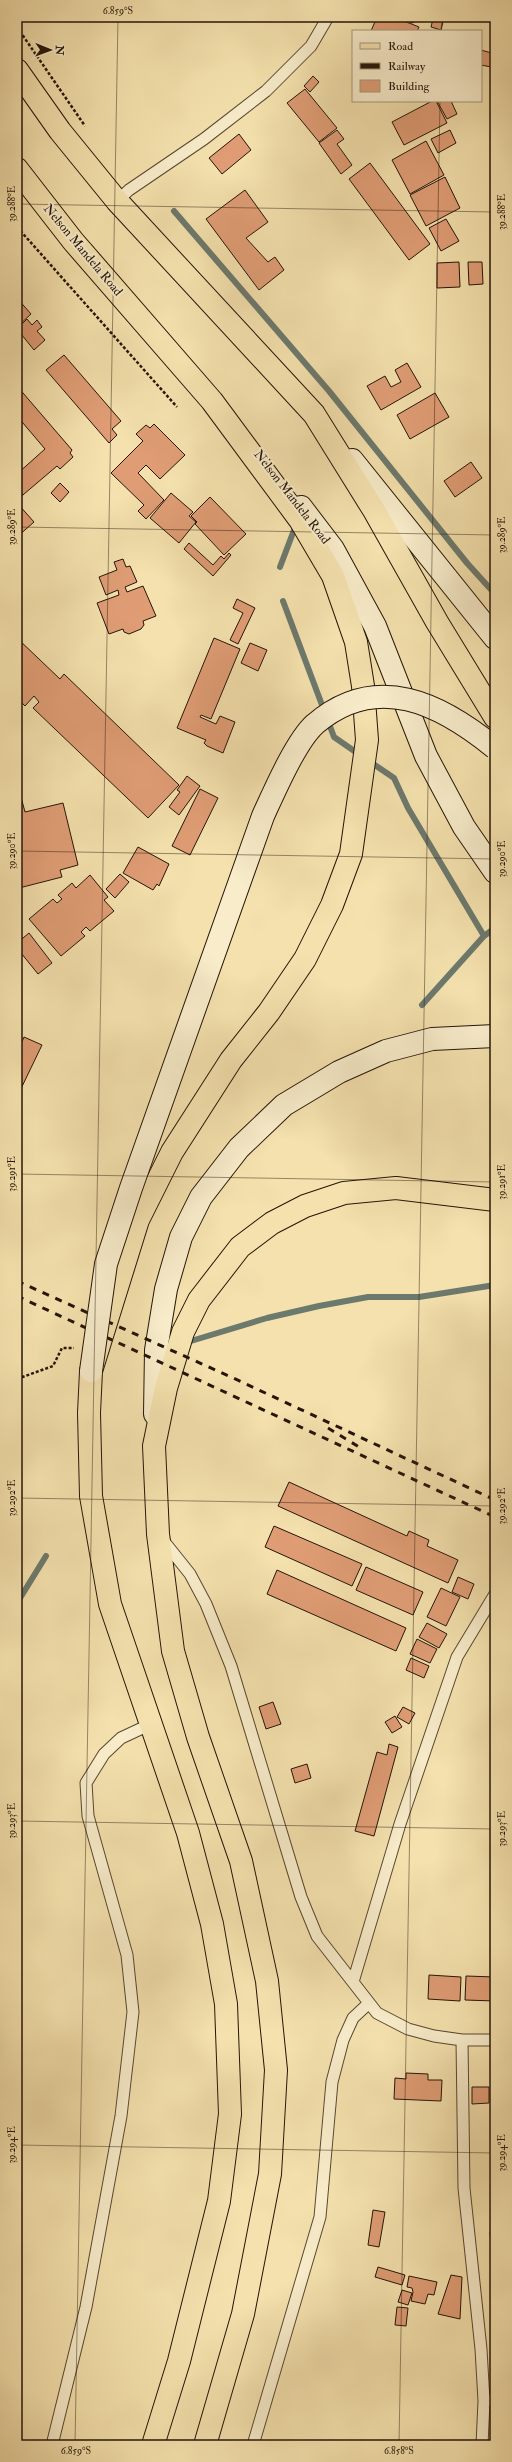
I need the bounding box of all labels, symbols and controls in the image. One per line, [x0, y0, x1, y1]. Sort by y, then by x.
text: 6.859°S [103, 5, 133, 17]
north arrow [30, 30, 70, 70]
legend [352, 30, 482, 102]
text: Road [388, 39, 413, 54]
text: N [53, 44, 66, 56]
text: Railway [388, 59, 426, 74]
text: Building [388, 79, 431, 94]
text: 39.288°E [6, 186, 18, 222]
text: 39.288°E [496, 194, 508, 230]
street label: Nelson Mandela Road [40, 201, 127, 300]
street label: Nelson Mandela Road [250, 447, 334, 548]
text: 39.289°E [6, 509, 18, 545]
text: 39.289°E [496, 517, 508, 553]
text: 39.290°E [6, 833, 18, 869]
text: 39.290°E [496, 841, 508, 877]
text: 39.291°E [6, 1156, 18, 1192]
text: 39.291°E [496, 1164, 508, 1200]
text: 39.292°E [6, 1480, 18, 1516]
text: 39.292°E [496, 1488, 508, 1524]
text: 39.293°E [6, 1803, 18, 1839]
text: 39.293°E [496, 1811, 508, 1847]
text: 39.294°E [6, 2126, 18, 2164]
text: 39.294°E [496, 2134, 508, 2172]
text: 6.859°S [61, 2445, 91, 2457]
text: 6.858°S [384, 2445, 414, 2457]

